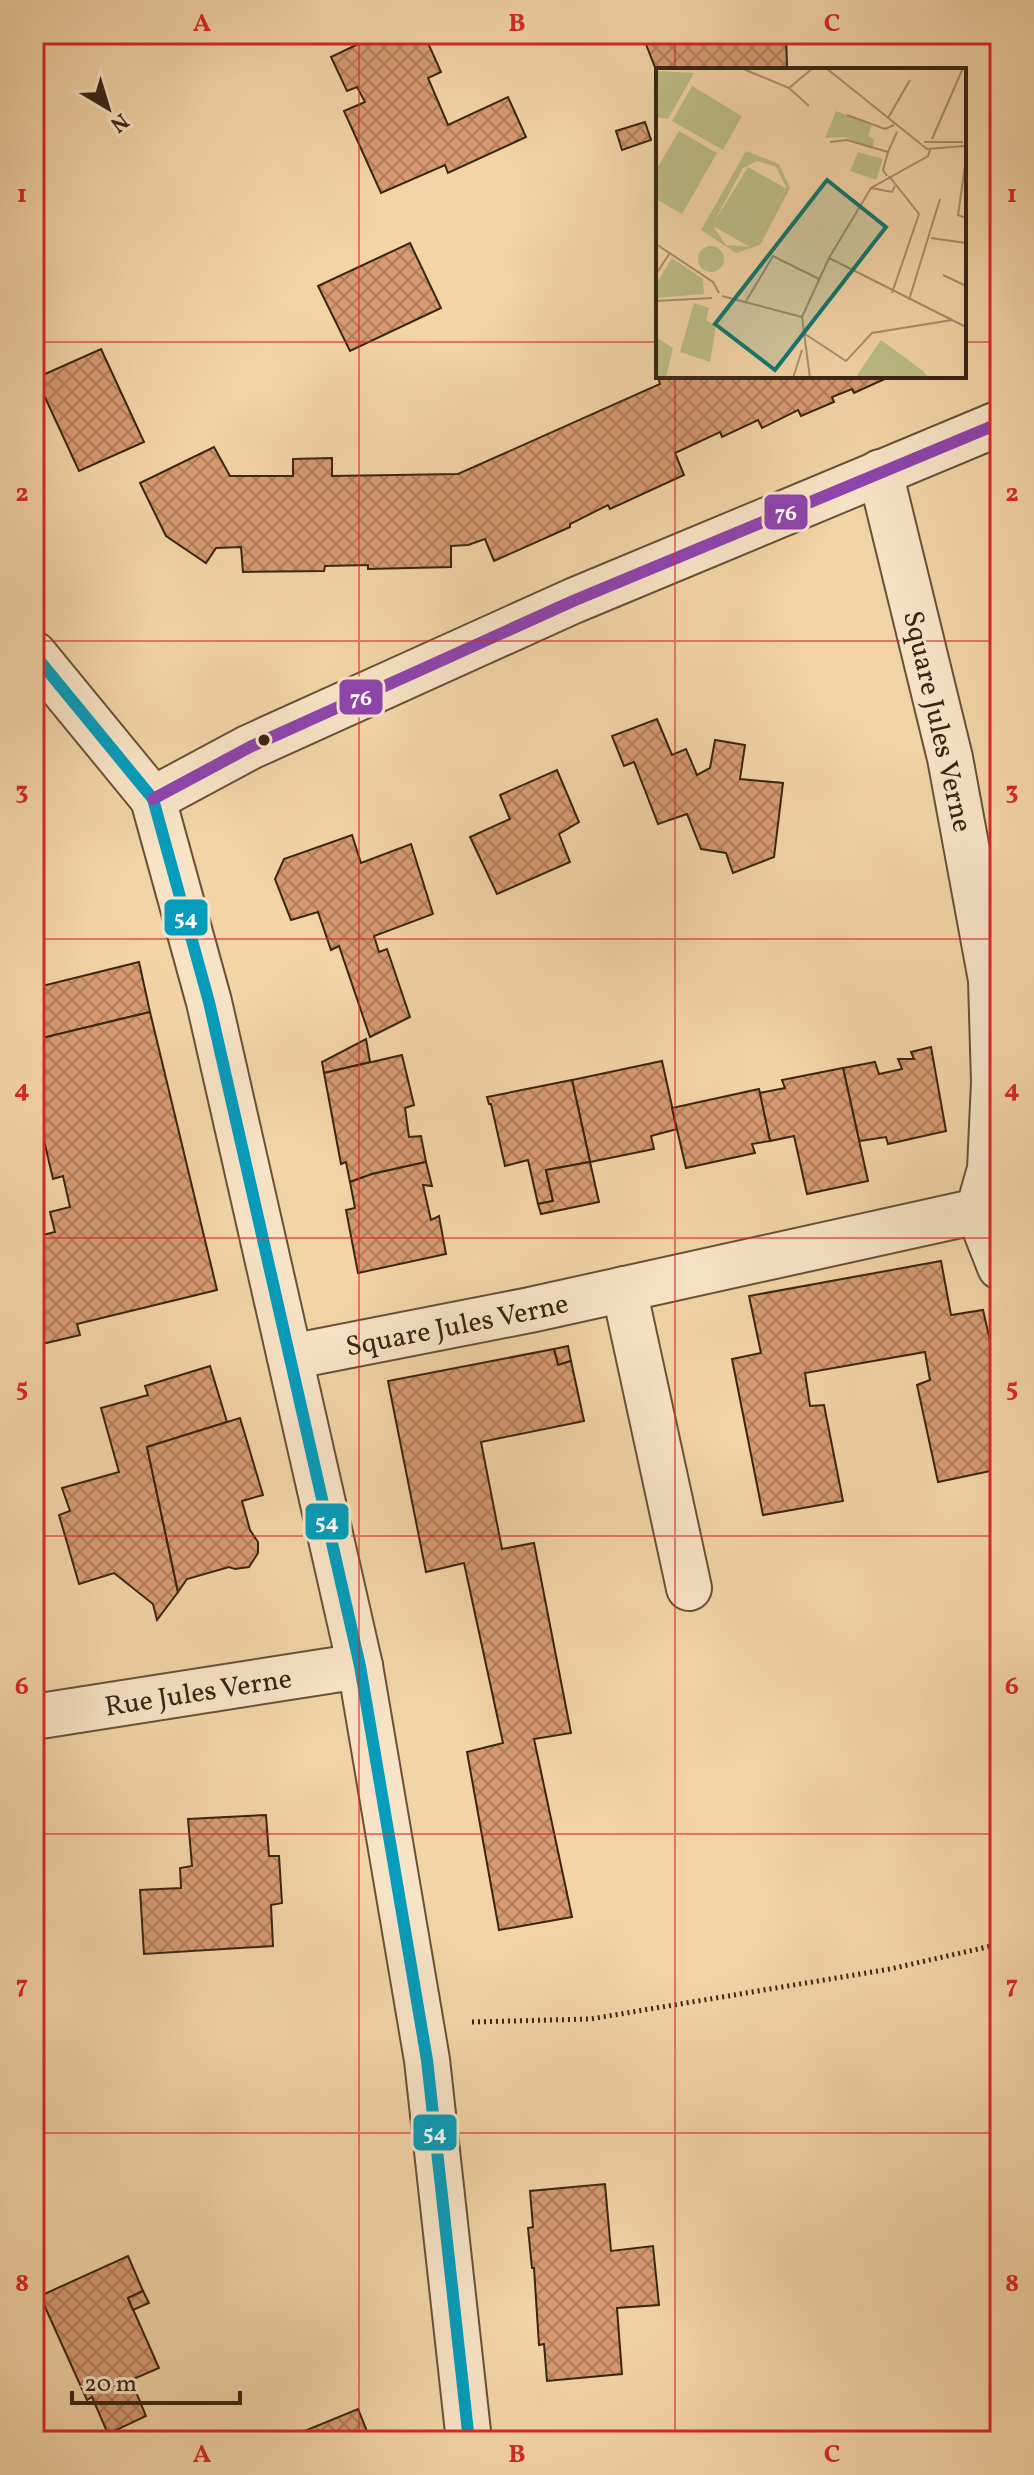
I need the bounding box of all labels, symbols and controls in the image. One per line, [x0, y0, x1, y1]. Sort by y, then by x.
text: A [193, 6, 212, 42]
text: B [508, 6, 526, 42]
text: C [824, 6, 840, 42]
north arrow [68, 68, 148, 148]
inset map [656, 68, 966, 378]
text: N [103, 105, 135, 139]
text: 1 [17, 177, 27, 213]
text: 1 [1007, 177, 1017, 213]
text: 2 [15, 476, 29, 512]
text: 2 [1005, 476, 1019, 512]
line badge: 76 [763, 493, 809, 531]
text: 76 [775, 499, 797, 530]
street label: Square Jules Verne [892, 607, 981, 836]
line badge: 76 [338, 678, 384, 716]
text: 76 [350, 684, 372, 715]
unlabelled marker [256, 732, 272, 748]
text: 3 [15, 774, 29, 810]
text: 3 [1005, 774, 1019, 810]
line badge: 54 [163, 898, 209, 937]
text: 54 [174, 904, 198, 935]
text: 4 [14, 1072, 30, 1108]
text: 4 [1004, 1072, 1020, 1108]
street label: Square Jules Verne [343, 1285, 572, 1368]
text: 5 [16, 1371, 28, 1407]
text: 5 [1006, 1371, 1018, 1407]
line badge: 54 [304, 1502, 350, 1541]
text: 54 [315, 1508, 339, 1539]
street label: Rue Jules Verne [102, 1660, 295, 1728]
text: 6 [15, 1669, 29, 1705]
text: 6 [1005, 1669, 1019, 1705]
text: 7 [16, 1968, 28, 2004]
text: 7 [1006, 1968, 1018, 2004]
line badge: 54 [412, 2113, 458, 2152]
text: 54 [423, 2119, 447, 2150]
text: 8 [15, 2266, 29, 2302]
text: 8 [1005, 2266, 1019, 2302]
scale bar [72, 2355, 240, 2405]
text: 20 m [84, 2368, 137, 2402]
text: A [193, 2437, 212, 2473]
text: B [508, 2437, 526, 2473]
text: C [824, 2437, 840, 2473]

